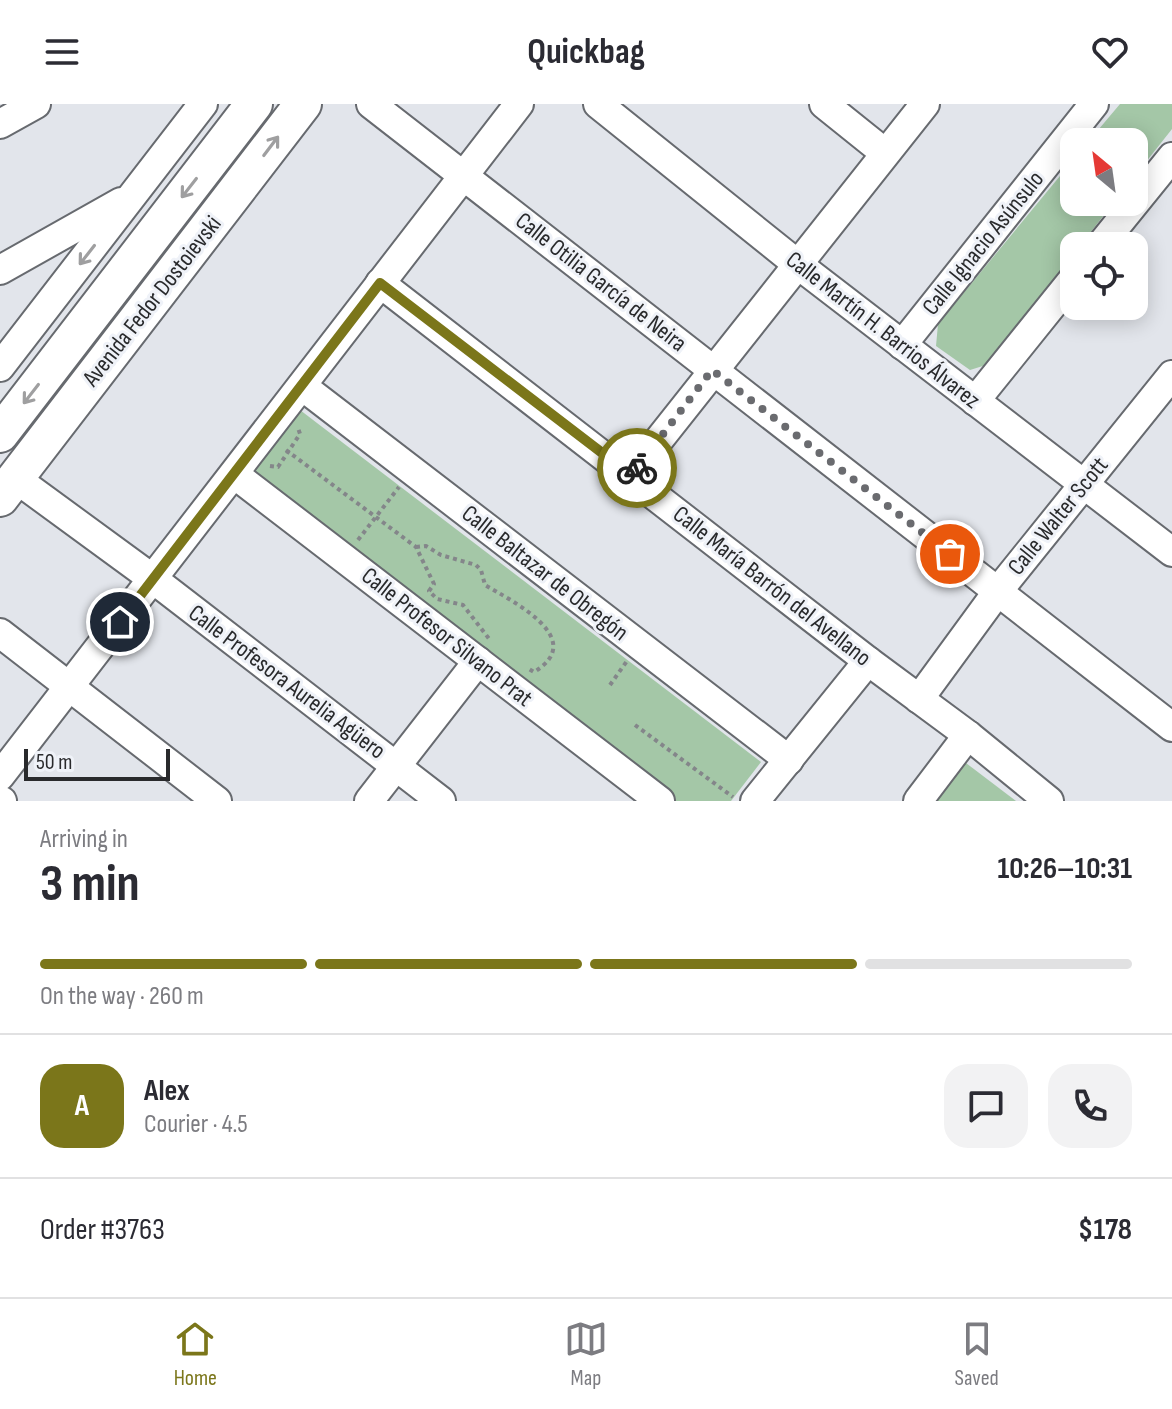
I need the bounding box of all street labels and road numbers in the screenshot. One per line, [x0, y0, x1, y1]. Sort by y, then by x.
street label: Calle Ignacio Asúnsulo [916, 165, 1050, 321]
street label: Calle Otilia García de Neira [510, 206, 692, 358]
street label: Avenida Fedor Dostoievski [76, 210, 228, 393]
street label: Calle Martín H. Barrios Álvarez [780, 245, 986, 415]
street label: Calle Walter Scott [1002, 451, 1114, 581]
street label: Calle Baltazar de Obregón [456, 499, 634, 647]
street label: Calle María Barrón del Avellano [667, 500, 877, 672]
street label: Calle Profesor Silvano Prat [356, 561, 538, 713]
street label: Calle Profesora Aurelia Agüero [183, 599, 391, 765]

